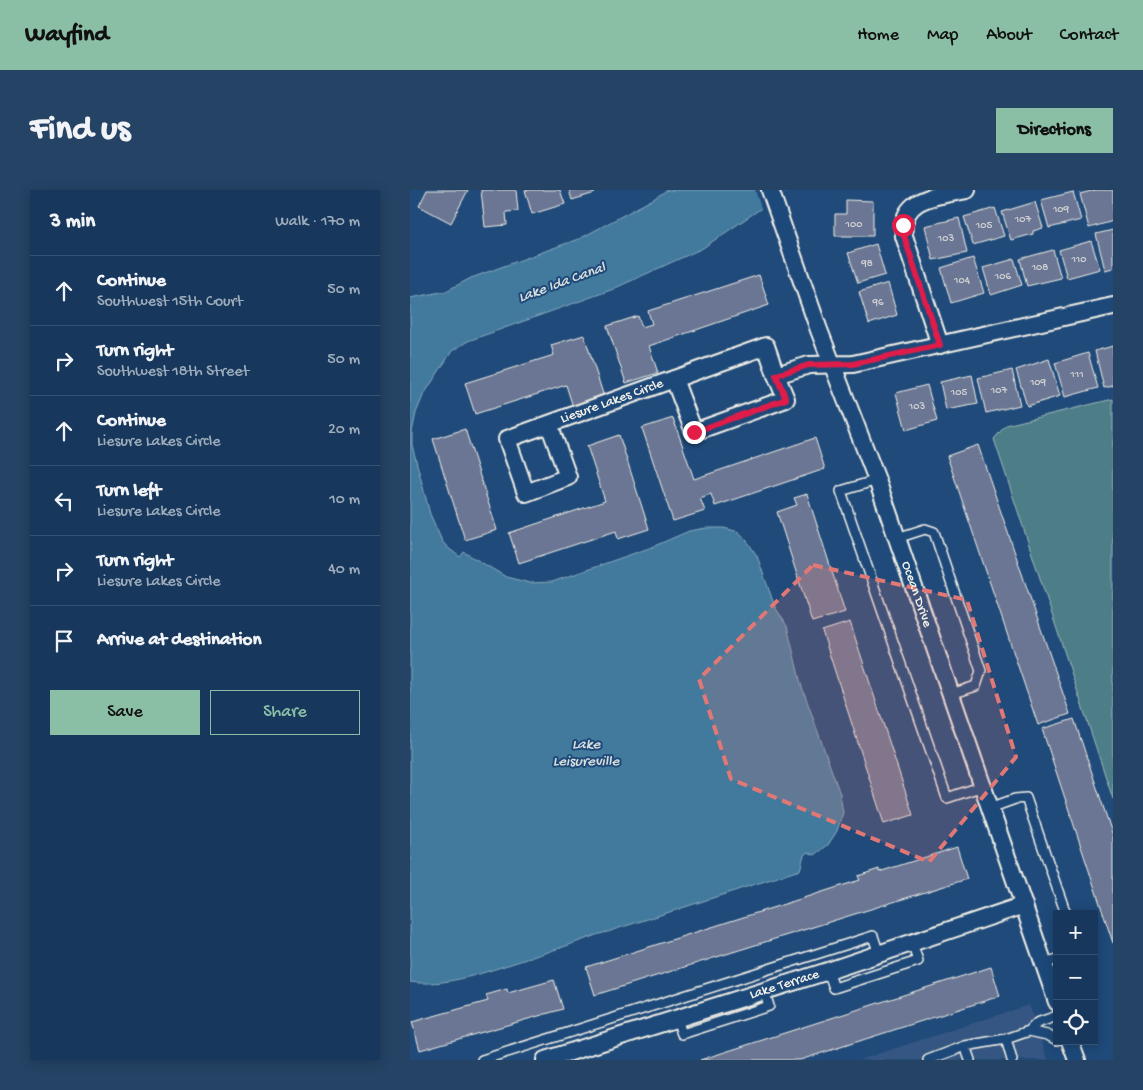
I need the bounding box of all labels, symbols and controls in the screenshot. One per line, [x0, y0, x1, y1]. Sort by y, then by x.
text: Wayfind [25, 21, 109, 50]
text: Home [857, 25, 899, 46]
text: Map [927, 25, 958, 46]
text: About [986, 25, 1032, 46]
text: Contact [1060, 25, 1118, 46]
button: Directions [996, 108, 1113, 153]
text: Find us [30, 110, 130, 151]
house number: 109 [1052, 204, 1070, 216]
text: 3 min [50, 210, 95, 235]
text: Walk · 170 m [275, 213, 360, 232]
route start [892, 214, 915, 237]
house number: 107 [1014, 214, 1031, 226]
house number: 100 [845, 219, 862, 231]
house number: 105 [975, 220, 992, 232]
house number: 103 [937, 233, 954, 245]
house number: 110 [1070, 254, 1087, 266]
water label: Lake Ida Canal [516, 258, 610, 307]
house number: 98 [860, 258, 873, 270]
house number: 108 [1031, 262, 1048, 274]
text: Continue [97, 270, 166, 293]
house number: 106 [994, 271, 1012, 283]
house number: 104 [953, 275, 971, 287]
icon: ahead [50, 277, 78, 305]
text: 50 m [327, 281, 360, 300]
text: Southwest 15th Court [97, 293, 243, 312]
house number: 96 [871, 297, 884, 309]
text: Turn right [97, 340, 173, 363]
icon: right [50, 347, 78, 375]
text: 50 m [327, 351, 360, 370]
text: Southwest 18th Street [97, 363, 249, 382]
house number: 111 [1069, 369, 1084, 381]
street label: Liesure Lakes Circle [558, 375, 666, 428]
house number: 109 [1029, 377, 1047, 389]
house number: 107 [990, 385, 1007, 397]
house number: 105 [950, 387, 967, 399]
house number: 103 [908, 401, 925, 413]
text: Continue [97, 410, 166, 433]
icon: ahead [50, 417, 78, 445]
text: 20 m [328, 421, 360, 440]
route end [683, 421, 706, 444]
text: Liesure Lakes Circle [97, 433, 221, 452]
text: Turn left [97, 480, 161, 503]
icon: left [50, 487, 78, 515]
text: 10 m [329, 491, 360, 510]
text: Liesure Lakes Circle [97, 503, 221, 522]
text: Turn right [97, 550, 173, 573]
icon: right [50, 557, 78, 585]
street label: Ocean Drive [897, 559, 936, 630]
text: 40 m [328, 561, 360, 580]
text: Liesure Lakes Circle [97, 573, 221, 592]
icon: arrive [50, 627, 78, 655]
text: Arrive at destination [97, 629, 261, 652]
button: Save [50, 690, 200, 735]
button: Share [210, 690, 360, 735]
water label: Lake Leisureville [553, 736, 620, 771]
map controls [1053, 910, 1098, 1045]
button: + [1053, 910, 1098, 955]
button: − [1053, 955, 1098, 1000]
street label: Lake Terrace [748, 966, 822, 1004]
button: locate [1053, 1000, 1098, 1045]

